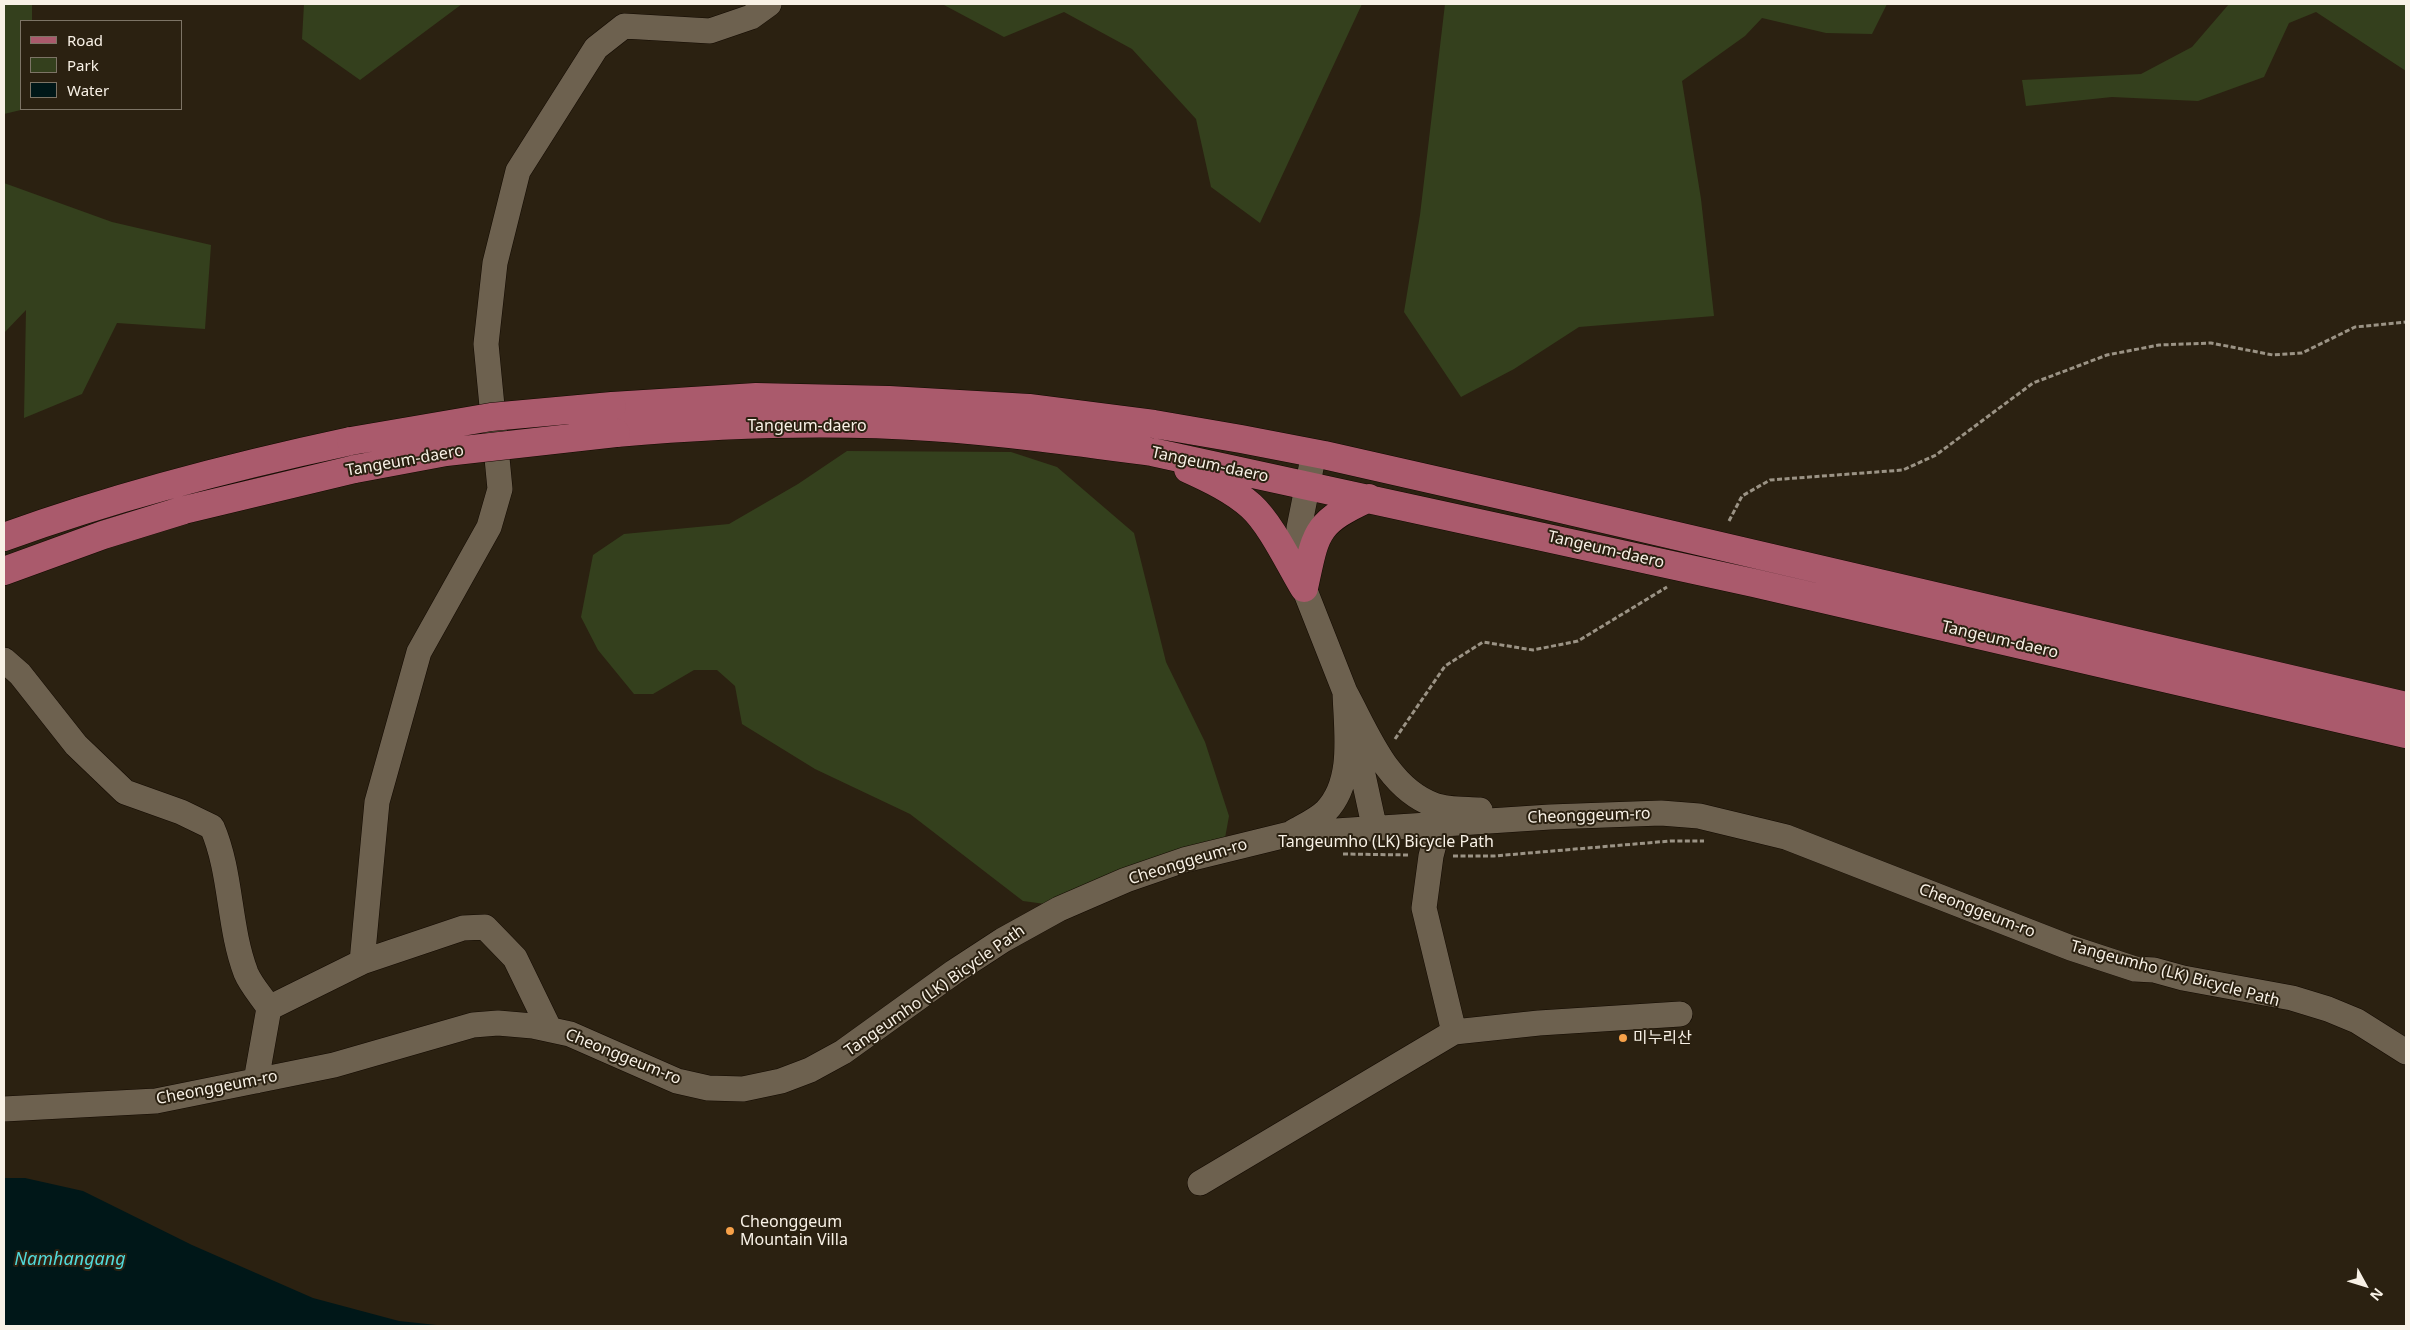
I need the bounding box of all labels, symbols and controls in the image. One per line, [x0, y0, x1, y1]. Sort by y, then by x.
legend [20, 20, 182, 110]
text: Road [67, 30, 103, 50]
text: Park [67, 55, 99, 75]
text: Water [67, 80, 109, 100]
street label: Tangeum-daero [747, 416, 867, 436]
street label: Tangeum-daero [345, 441, 465, 481]
street label: Tangeum-daero [1150, 443, 1270, 487]
street label: Tangeum-daero [1546, 527, 1666, 573]
street label: Tangeum-daero [1940, 617, 2060, 663]
street label: Cheonggeum-ro [1527, 804, 1651, 828]
street label: Tangeumho (LK) Bicycle Path [1278, 832, 1494, 852]
street label: Cheonggeum-ro [1126, 835, 1250, 889]
street label: Cheonggeum-ro [1916, 880, 2038, 942]
street label: Tangeumho (LK) Bicycle Path [841, 921, 1029, 1061]
street label: Tangeumho (LK) Bicycle Path [2068, 937, 2282, 1011]
street label: Cheonggeum-ro [562, 1025, 684, 1089]
place label: 미누리산 [1633, 1028, 1692, 1048]
marker: 미누리산 [1617, 1032, 1629, 1044]
street label: Cheonggeum-ro [155, 1067, 279, 1109]
place label: Cheonggeum Mountain Villa [740, 1212, 848, 1250]
marker: Cheonggeum Mountain Villa [724, 1225, 736, 1237]
water label: Namhangang [14, 1249, 126, 1271]
north arrow [2340, 1260, 2390, 1310]
text: N [2366, 1284, 2388, 1305]

